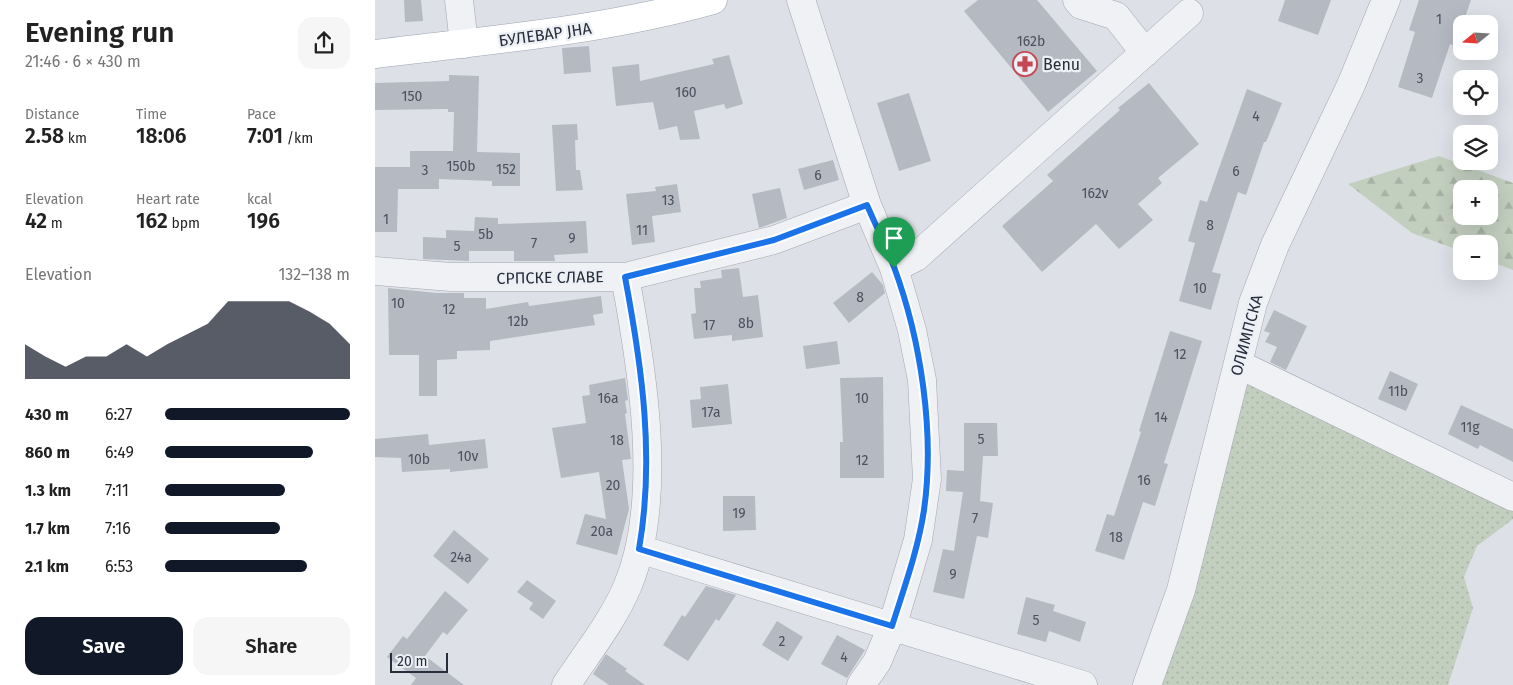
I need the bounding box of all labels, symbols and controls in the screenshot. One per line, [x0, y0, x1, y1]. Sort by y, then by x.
house number: 1 [1436, 11, 1442, 28]
north arrow [1453, 15, 1497, 60]
map controls [1453, 15, 1498, 280]
text: Evening run [25, 16, 174, 49]
button: share [298, 17, 350, 69]
street label: БУЛЕВАР ЈНА [497, 18, 594, 50]
house number: 162b [1017, 33, 1045, 50]
pharmacy icon: Benu [1012, 51, 1038, 77]
text: 21:46 · 6 × 430 m [25, 52, 141, 71]
place label: Benu [1043, 55, 1080, 74]
house number: 3 [1417, 70, 1424, 87]
button: locate [1453, 70, 1498, 115]
house number: 160 [675, 84, 697, 101]
house number: 150 [402, 88, 423, 105]
text: Distance [25, 106, 79, 123]
text: Time [136, 106, 167, 123]
text: Pace [247, 106, 276, 123]
house number: 4 [1252, 108, 1260, 125]
text: 2.58 [25, 123, 64, 149]
text: 18:06 [136, 123, 187, 149]
text: 7:01 [247, 123, 283, 149]
button: layers [1453, 125, 1498, 170]
text: km [64, 130, 87, 147]
text: /km [283, 130, 313, 147]
house number: 150b [446, 158, 476, 175]
house number: 152 [496, 161, 516, 178]
house number: 3 [422, 162, 429, 179]
house number: 6 [1232, 163, 1240, 180]
house number: 6 [814, 167, 822, 184]
button: + [1453, 180, 1498, 225]
house number: 162v [1081, 185, 1109, 202]
text: Elevation [25, 191, 84, 208]
text: Heart rate [136, 191, 200, 208]
text: kcal [247, 191, 272, 208]
house number: 13 [661, 192, 675, 209]
text: 42 [25, 208, 47, 234]
text: 162 [136, 208, 168, 234]
text: 196 [247, 208, 280, 234]
house number: 1 [383, 211, 389, 228]
text: m [47, 215, 63, 232]
text: bpm [168, 215, 200, 232]
pin [873, 217, 915, 268]
house number: 8 [1206, 217, 1214, 234]
house number: 11 [636, 222, 648, 239]
icon: arrive [880, 224, 908, 252]
house number: 5b [478, 226, 494, 243]
house number: 9 [568, 230, 576, 247]
house number: 7 [531, 235, 537, 252]
button: − [1453, 235, 1498, 280]
house number: 5 [453, 238, 461, 255]
text: Elevation [25, 265, 92, 284]
text: 132–138 m [278, 265, 350, 284]
street label: СРПСКЕ СЛАВЕ [496, 267, 604, 288]
house number: 10 [1193, 280, 1207, 297]
house number: 8 [856, 289, 864, 306]
street label: ОЛИМПСКА [1227, 292, 1267, 378]
house number: 10 [391, 295, 405, 312]
house number: 12 [443, 301, 456, 318]
house number: 12b [507, 313, 529, 330]
house number: 8b [738, 315, 754, 332]
house number: 17 [703, 317, 715, 334]
house number: 12 [1174, 346, 1187, 363]
house number: 11b [1388, 383, 1408, 400]
house number: 16a [597, 390, 619, 407]
house number: 10 [855, 390, 869, 407]
house number: 17a [701, 404, 721, 421]
text: 430 m [25, 405, 69, 424]
text: 6:27 [105, 405, 132, 424]
house number: 14 [1154, 409, 1168, 426]
house number: 11g [1460, 419, 1480, 436]
house number: 5 [977, 431, 985, 448]
house number: 18 [610, 432, 624, 449]
text: 860 m [25, 443, 70, 462]
text: 6:49 [105, 443, 134, 462]
house number: 10v [458, 448, 478, 465]
house number: 10b [408, 451, 430, 468]
house number: 12 [856, 452, 869, 469]
house number: 16 [1137, 472, 1151, 489]
house number: 20 [606, 477, 621, 494]
text: 1.3 km [25, 481, 71, 500]
text: 7:11 [105, 481, 129, 500]
house number: 19 [732, 505, 746, 522]
house number: 7 [972, 510, 978, 527]
text: 1.7 km [25, 519, 70, 538]
text: 7:16 [105, 519, 131, 538]
house number: 20a [591, 523, 613, 540]
house number: 18 [1109, 529, 1123, 546]
house number: 24a [450, 549, 472, 566]
text: 2.1 km [25, 557, 69, 576]
text: 6:53 [105, 557, 133, 576]
house number: 9 [949, 566, 957, 583]
house number: 5 [1032, 612, 1040, 629]
button: Save [25, 617, 183, 675]
button: Share [193, 617, 350, 675]
house number: 2 [779, 633, 786, 650]
house number: 4 [840, 649, 848, 666]
scale bar [390, 650, 447, 673]
text: 20 m [397, 653, 427, 670]

